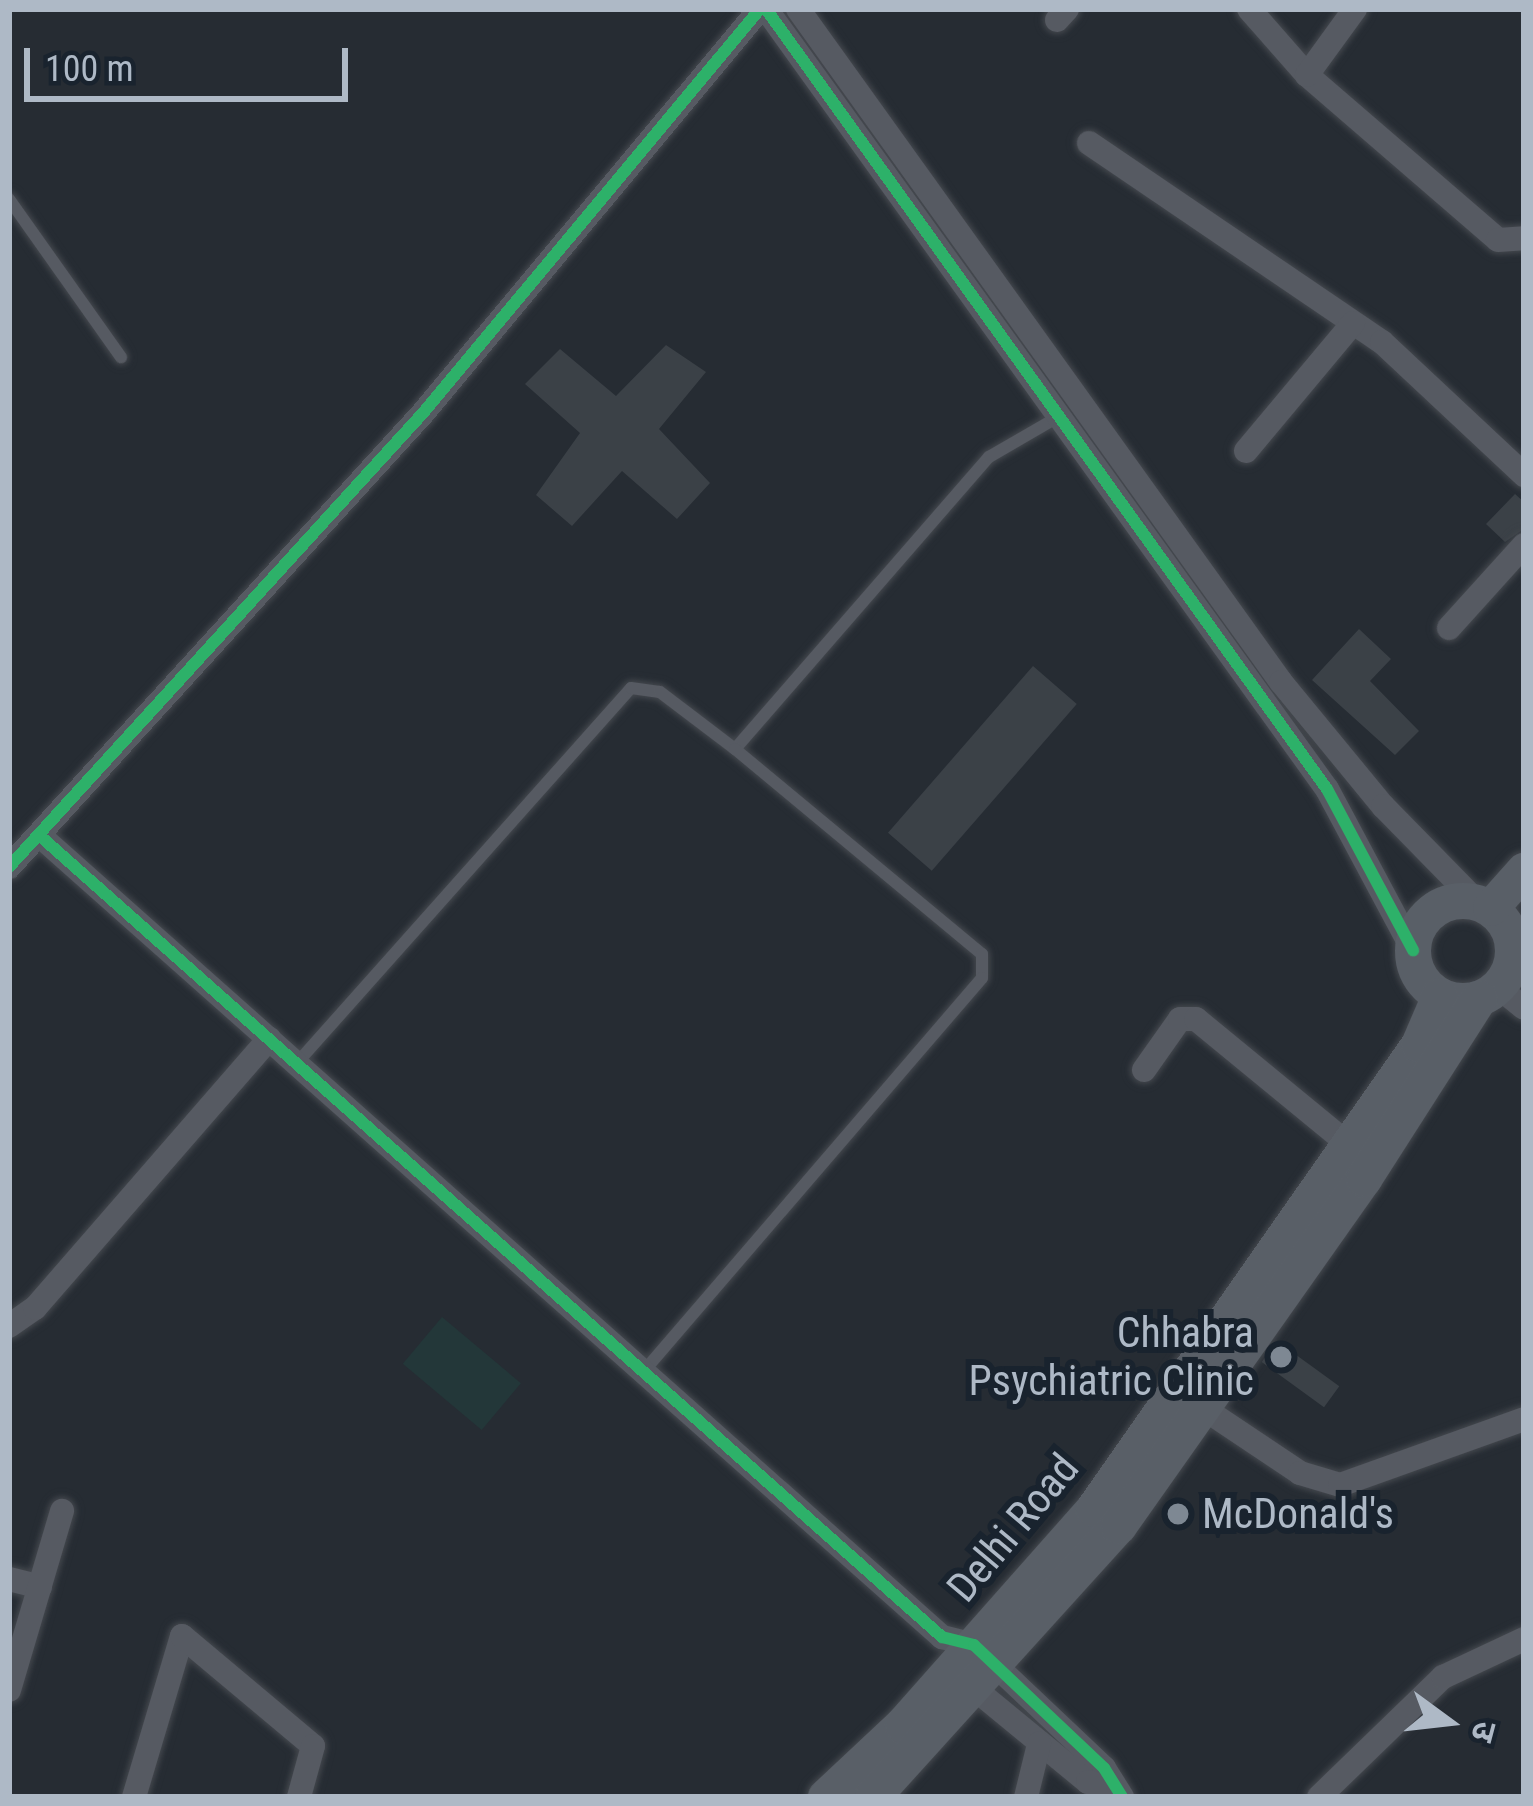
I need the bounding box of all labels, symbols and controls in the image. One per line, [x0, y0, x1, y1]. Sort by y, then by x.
scale bar [30, 24, 354, 98]
text: 100 m [45, 48, 134, 90]
place label: Chhabra Psychiatric Clinic [969, 1308, 1254, 1406]
marker: Chhabra Psychiatric Clinic [1265, 1341, 1297, 1373]
street label: Delhi Road [937, 1444, 1089, 1612]
place label: McDonald's [1202, 1489, 1394, 1539]
marker: McDonald's [1165, 1501, 1191, 1527]
north arrow [1389, 1662, 1509, 1782]
text: उ [1463, 1717, 1506, 1746]

